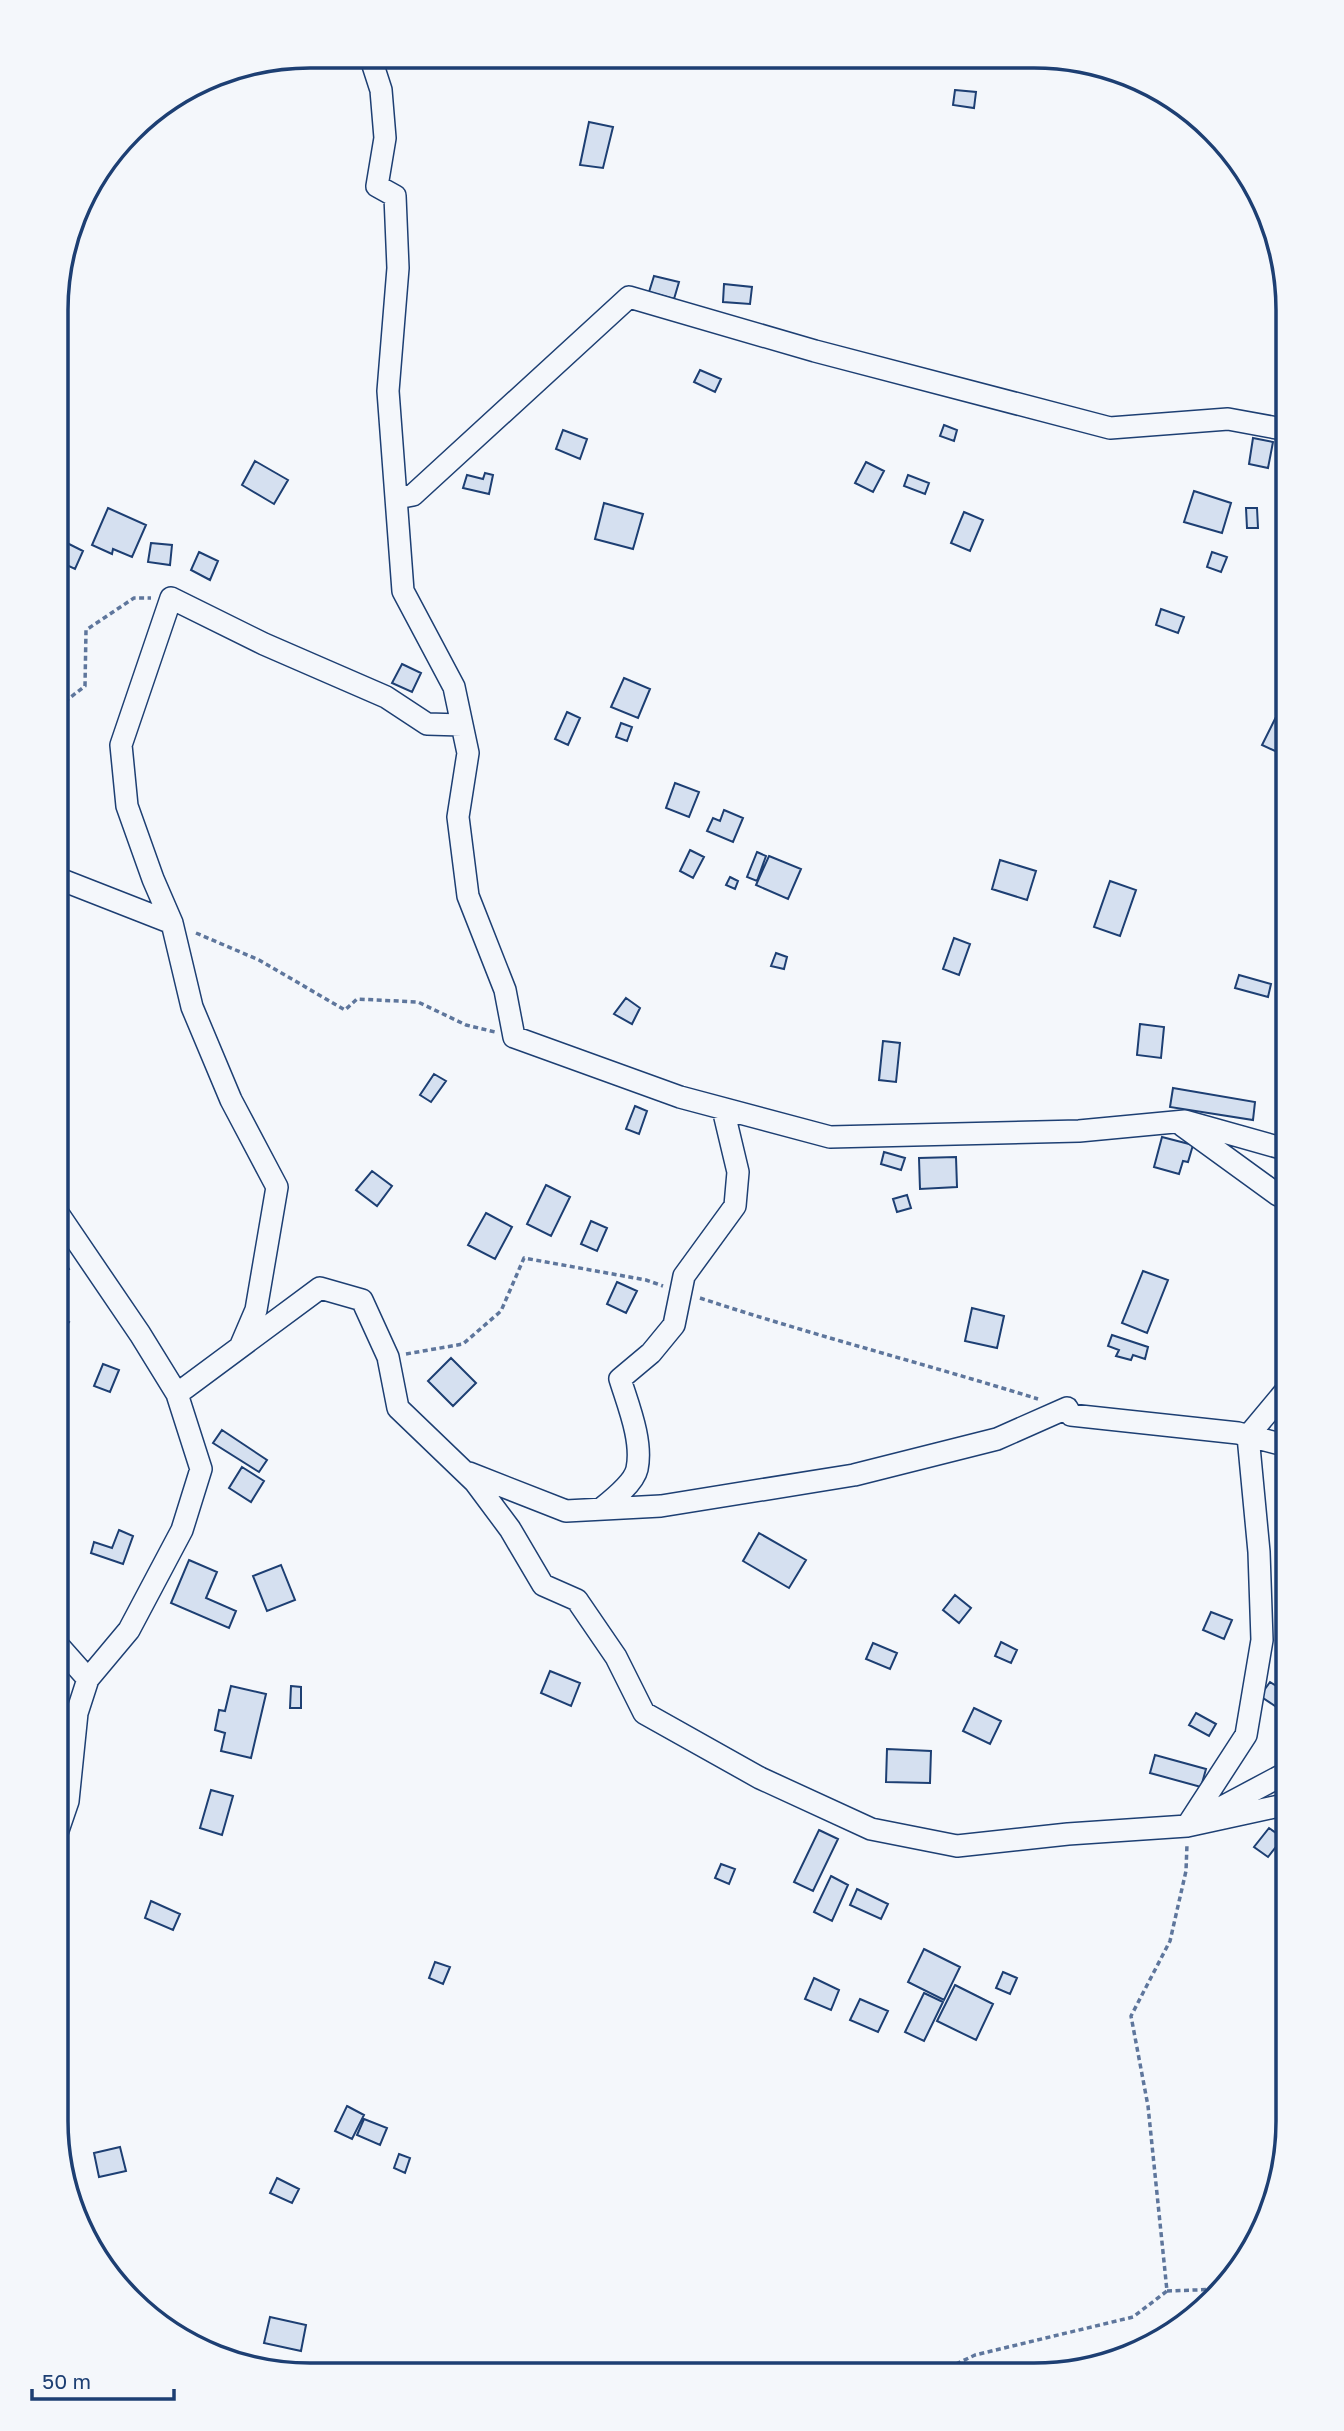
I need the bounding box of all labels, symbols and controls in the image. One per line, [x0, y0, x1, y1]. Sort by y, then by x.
scale bar [32, 2358, 173, 2402]
text: 50 m [42, 2368, 91, 2394]

